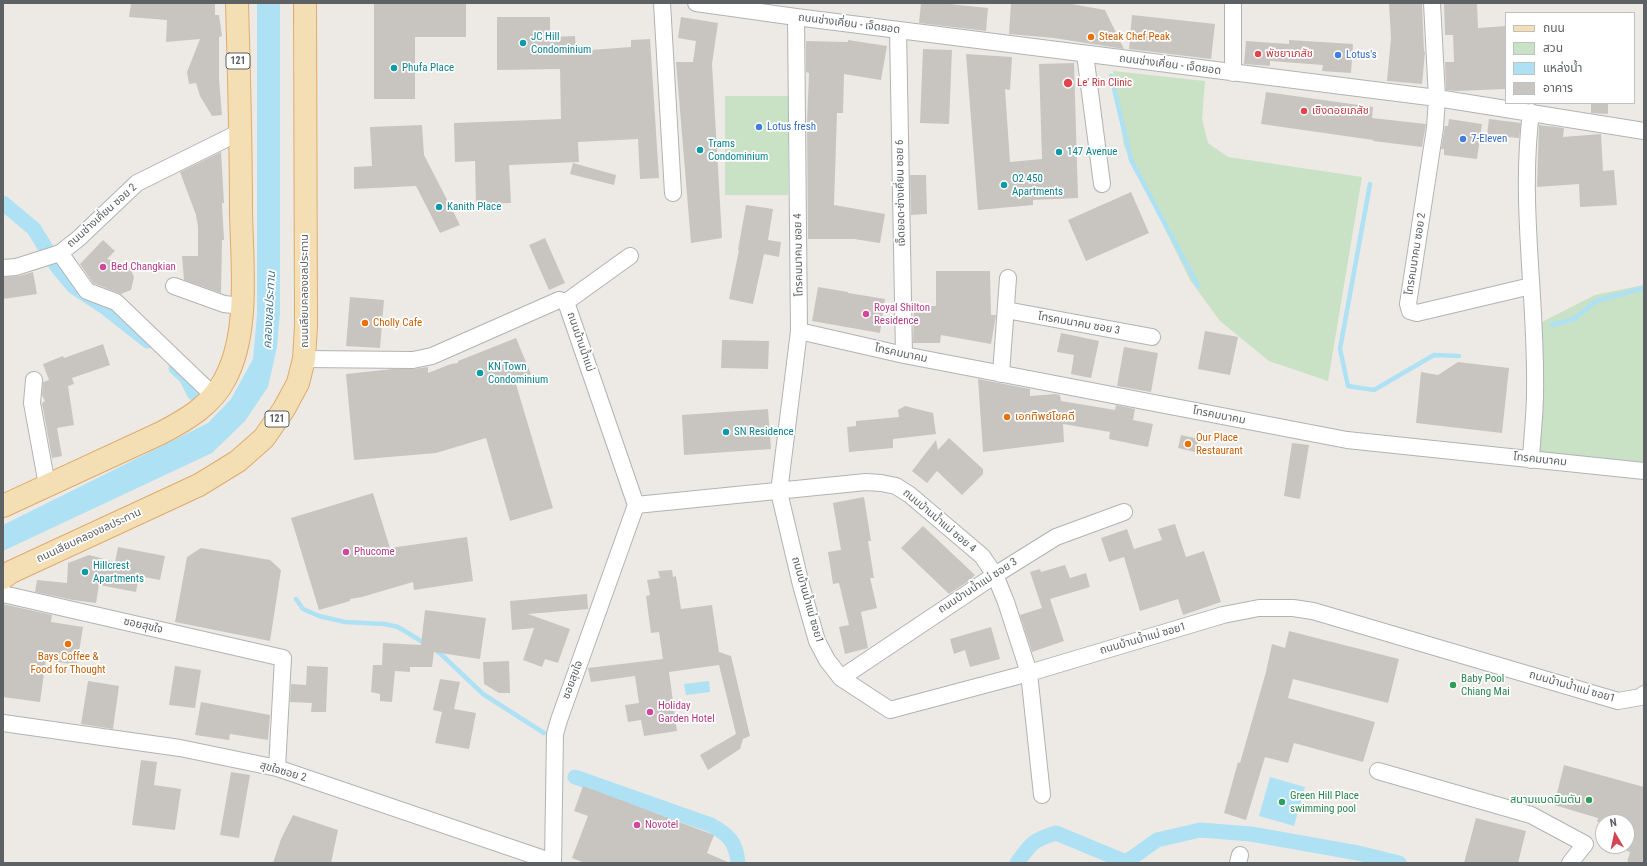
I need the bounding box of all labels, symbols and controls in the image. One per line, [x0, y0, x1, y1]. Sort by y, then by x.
street label: ถนนช่างเคี่ยน - เจ็ดยอด [797, 11, 901, 37]
legend [1505, 12, 1635, 104]
text: ถนน [1543, 21, 1565, 35]
place label: JC Hill Condominium [531, 30, 591, 56]
place label: Steak Chef Peak [1099, 30, 1170, 44]
marker: Steak Chef Peak [1086, 32, 1096, 42]
marker: JC Hill Condominium [518, 38, 528, 48]
text: สวน [1543, 41, 1563, 55]
place label: พัชยาเภสัช [1266, 47, 1313, 61]
place label: Lotus's [1346, 48, 1377, 62]
marker: พัชยาเภสัช [1253, 49, 1263, 59]
marker: Lotus's [1333, 50, 1343, 60]
street label: ถนนช่างเคี่ยน - เจ็ดยอด [1118, 52, 1222, 78]
road number: 121 [226, 53, 250, 69]
place label: Phufa Place [402, 61, 454, 75]
text: แหล่งน้ำ [1543, 61, 1582, 75]
marker: Phufa Place [389, 63, 399, 73]
place label: Le' Rin Clinic [1077, 76, 1132, 90]
marker: Le' Rin Clinic [1062, 77, 1074, 89]
text: อาคาร [1543, 81, 1573, 95]
place label: เชิงดอยเภสัช [1312, 104, 1369, 118]
marker: เชิงดอยเภสัช [1299, 106, 1309, 116]
place label: Lotus fresh [767, 120, 816, 134]
marker: Lotus fresh [754, 122, 764, 132]
place label: 7-Eleven [1471, 132, 1507, 146]
marker: 7-Eleven [1458, 134, 1468, 144]
place label: Trams Condominium [708, 137, 768, 163]
street label: เจ็ดยอด-ช่างเคี่ยน ซอย 6 [893, 139, 909, 247]
marker: Trams Condominium [695, 145, 705, 155]
place label: 147 Avenue [1067, 145, 1117, 159]
marker: 147 Avenue [1054, 147, 1064, 157]
place label: O2 450 Apartments [1012, 172, 1063, 198]
marker: O2 450 Apartments [999, 180, 1009, 190]
street label: ถนนช่างเคี่ยน ซอย 2 [64, 181, 140, 251]
place label: Kanith Place [447, 200, 501, 214]
marker: Kanith Place [434, 202, 444, 212]
street label: โทรคมนาคม ซอย 2 [1403, 212, 1429, 296]
street label: โทรคมนาคม ซอย 4 [792, 213, 806, 297]
street label: ถนนเลียบคลองชลประทาน [298, 234, 312, 348]
place label: Bed Changkian [111, 260, 176, 274]
marker: Bed Changkian [98, 262, 108, 272]
water label: คลองชลประทาน [261, 271, 279, 349]
place label: Royal Shilton Residence [874, 301, 930, 327]
marker: Royal Shilton Residence [861, 309, 871, 319]
street label: ถนนบ้านน้ำแม่ [564, 310, 596, 374]
street label: โทรคมนาคม ซอย 3 [1037, 310, 1121, 338]
place label: Cholly Cafe [373, 316, 422, 330]
marker: Cholly Cafe [360, 318, 370, 328]
street label: โทรคมนาคม [873, 342, 929, 366]
place label: KN Town Condominium [488, 360, 548, 386]
marker: KN Town Condominium [475, 368, 485, 378]
street label: โทรคมนาคม [1191, 404, 1247, 428]
place label: เอกทิพย์โชคดี [1015, 410, 1075, 424]
road number: 121 [265, 411, 289, 427]
marker: เอกทิพย์โชคดี [1002, 412, 1012, 422]
place label: SN Residence [734, 425, 794, 439]
marker: SN Residence [721, 427, 731, 437]
place label: Our Place Restaurant [1196, 431, 1243, 457]
marker: Our Place Restaurant [1183, 439, 1193, 449]
street label: โทรคมนาคม [1513, 451, 1567, 469]
street label: ถนนบ้านน้ำแม่ ซอย 4 [900, 486, 978, 556]
street label: ถนนเลียบคลองชลประทาน [35, 506, 143, 566]
place label: Phucome [354, 545, 395, 559]
marker: Phucome [341, 547, 351, 557]
street label: ถนนบ้านน้ำแม่ ซอย1 [788, 555, 826, 645]
street label: ถนนบ้านน้ำแม่ ซอย 3 [936, 556, 1020, 616]
place label: Hillcrest Apartments [93, 559, 144, 585]
marker: Hillcrest Apartments [80, 567, 90, 577]
street label: ซอยสุขใจ [122, 615, 164, 637]
street label: ถนนบ้านน้ำแม่ ซอย1 [1098, 620, 1188, 658]
marker: Bays Coffee & Food for Thought [63, 639, 73, 649]
place label: Bays Coffee & Food for Thought [31, 650, 105, 676]
street label: ซอยสุขใจ [560, 659, 586, 701]
street label: ถนนบ้านน้ำแม่ ซอย1 [1527, 668, 1617, 706]
place label: Baby Pool Chiang Mai [1461, 672, 1510, 698]
marker: Baby Pool Chiang Mai [1448, 680, 1458, 690]
place label: Holiday Garden Hotel [658, 699, 715, 725]
marker: Holiday Garden Hotel [645, 707, 655, 717]
street label: สุขใจซอย 2 [258, 759, 308, 785]
place label: Green Hill Place swimming pool [1290, 789, 1359, 815]
place label: สนามแบดมินตัน [1510, 793, 1581, 807]
marker: สนามแบดมินตัน [1584, 795, 1594, 805]
marker: Green Hill Place swimming pool [1277, 797, 1287, 807]
north arrow [1595, 814, 1635, 854]
text: N [1609, 816, 1618, 830]
place label: Novotel [645, 818, 678, 832]
marker: Novotel [632, 820, 642, 830]

